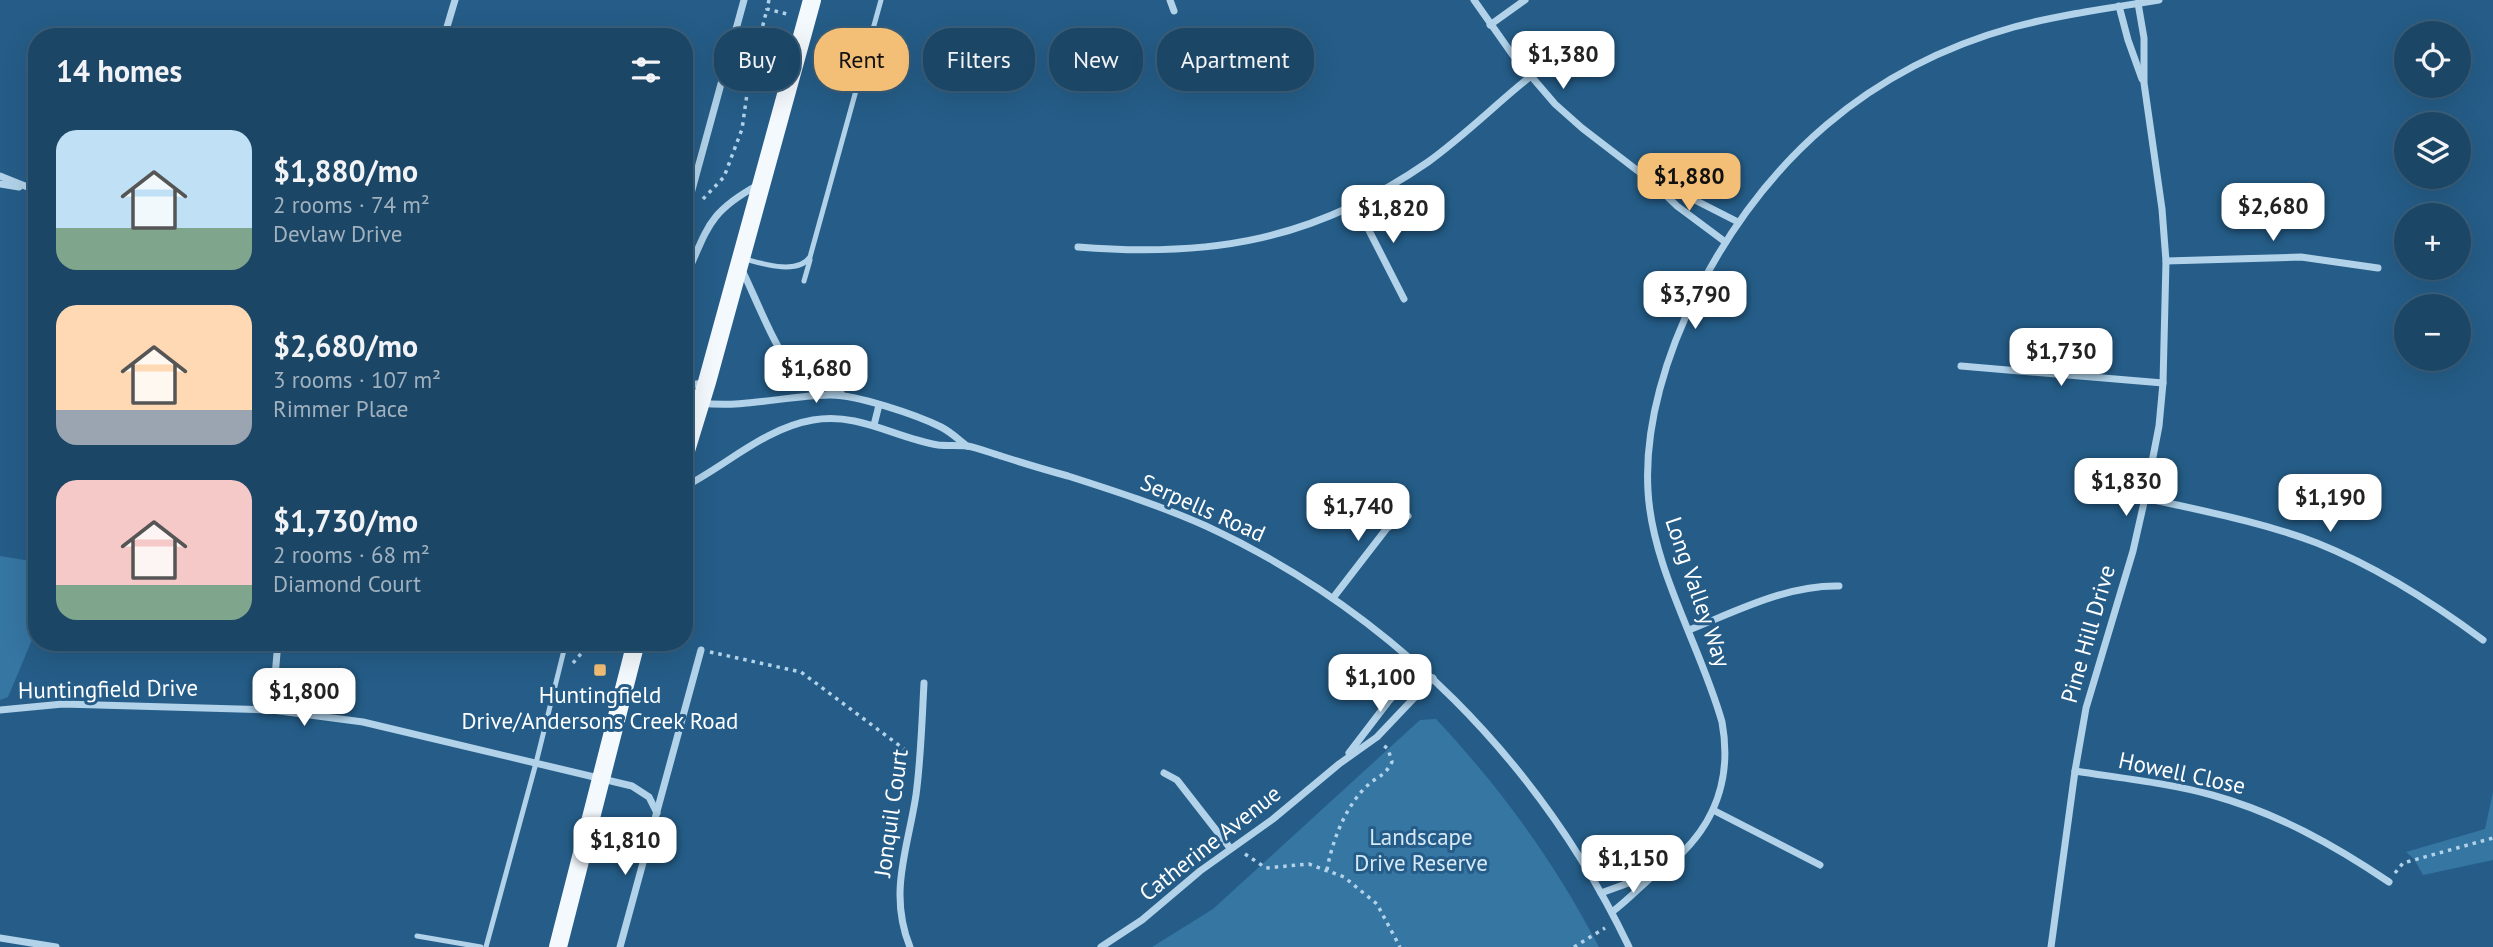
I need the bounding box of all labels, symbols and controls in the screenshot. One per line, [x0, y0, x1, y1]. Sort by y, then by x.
map controls [2394, 21, 2471, 371]
button: locate [2394, 21, 2471, 98]
chip: Buy [714, 28, 800, 91]
chip: Rent [814, 28, 909, 91]
chip: Filters [923, 28, 1035, 91]
chip: New [1049, 28, 1143, 91]
chip: Apartment [1157, 28, 1314, 91]
pin: $1,380 [1506, 32, 1620, 91]
text: $1,380 [1527, 39, 1599, 68]
text: 14 homes [56, 51, 182, 90]
icon: filters [627, 51, 665, 89]
button: layers [2394, 112, 2471, 189]
text: $1,880/mo [273, 151, 418, 190]
pin: $1,880 [1632, 154, 1746, 213]
icon: home [112, 158, 196, 242]
text: $1,880 [1653, 161, 1725, 190]
pin: $2,680 [2216, 184, 2330, 243]
pin: $1,820 [1336, 186, 1450, 245]
text: 2 rooms · 74 m² [273, 190, 430, 219]
text: $2,680 [2237, 191, 2309, 220]
text: $1,820 [1357, 193, 1429, 222]
button: + [2394, 203, 2471, 280]
text: Devlaw Drive [273, 219, 402, 248]
pin: $3,790 [1638, 272, 1752, 331]
text: $3,790 [1659, 279, 1731, 308]
button: − [2394, 294, 2471, 371]
text: $2,680/mo [273, 326, 418, 365]
pin: $1,730 [2004, 328, 2118, 388]
icon: home [112, 333, 196, 417]
text: $1,730 [2025, 336, 2097, 365]
pin: $1,680 [759, 346, 873, 405]
text: $1,680 [780, 353, 852, 382]
text: 3 rooms · 107 m² [273, 365, 441, 394]
text: Rimmer Place [273, 394, 408, 423]
pin: $1,830 [2069, 458, 2183, 518]
text: $1,830 [2090, 466, 2162, 495]
street label: Serpells Road [1136, 467, 1270, 548]
pin: $1,190 [2273, 475, 2387, 534]
text: $1,190 [2294, 482, 2366, 511]
pin: $1,740 [1301, 484, 1415, 543]
text: $1,740 [1322, 491, 1394, 520]
text: $1,730/mo [273, 501, 418, 540]
icon: home [112, 508, 196, 592]
street label: Long Valley Way [1659, 513, 1738, 671]
text: 2 rooms · 68 m² [273, 540, 430, 569]
street label: Pine Hill Drive [2054, 562, 2121, 706]
text: Diamond Court [273, 569, 421, 598]
pin: $1,100 [1323, 654, 1437, 714]
marker: Huntingfield Drive/Andersons Creek Road [592, 662, 608, 678]
text: $1,100 [1344, 662, 1416, 691]
pin: $1,800 [247, 668, 361, 728]
street label: Huntingfield Drive [18, 672, 198, 705]
text: $1,800 [268, 676, 340, 705]
place label: Huntingfield Drive/Andersons Creek Road [462, 680, 738, 735]
street label: Howell Close [2116, 745, 2248, 800]
street label: Jonquil Court [867, 747, 914, 880]
street label: Catherine Avenue [1133, 778, 1286, 907]
pin: $1,810 [568, 818, 682, 877]
park label: Landscape Drive Reserve [1354, 822, 1488, 877]
text: $1,810 [589, 825, 661, 854]
pin: $1,150 [1576, 836, 1690, 895]
text: $1,150 [1597, 843, 1669, 872]

